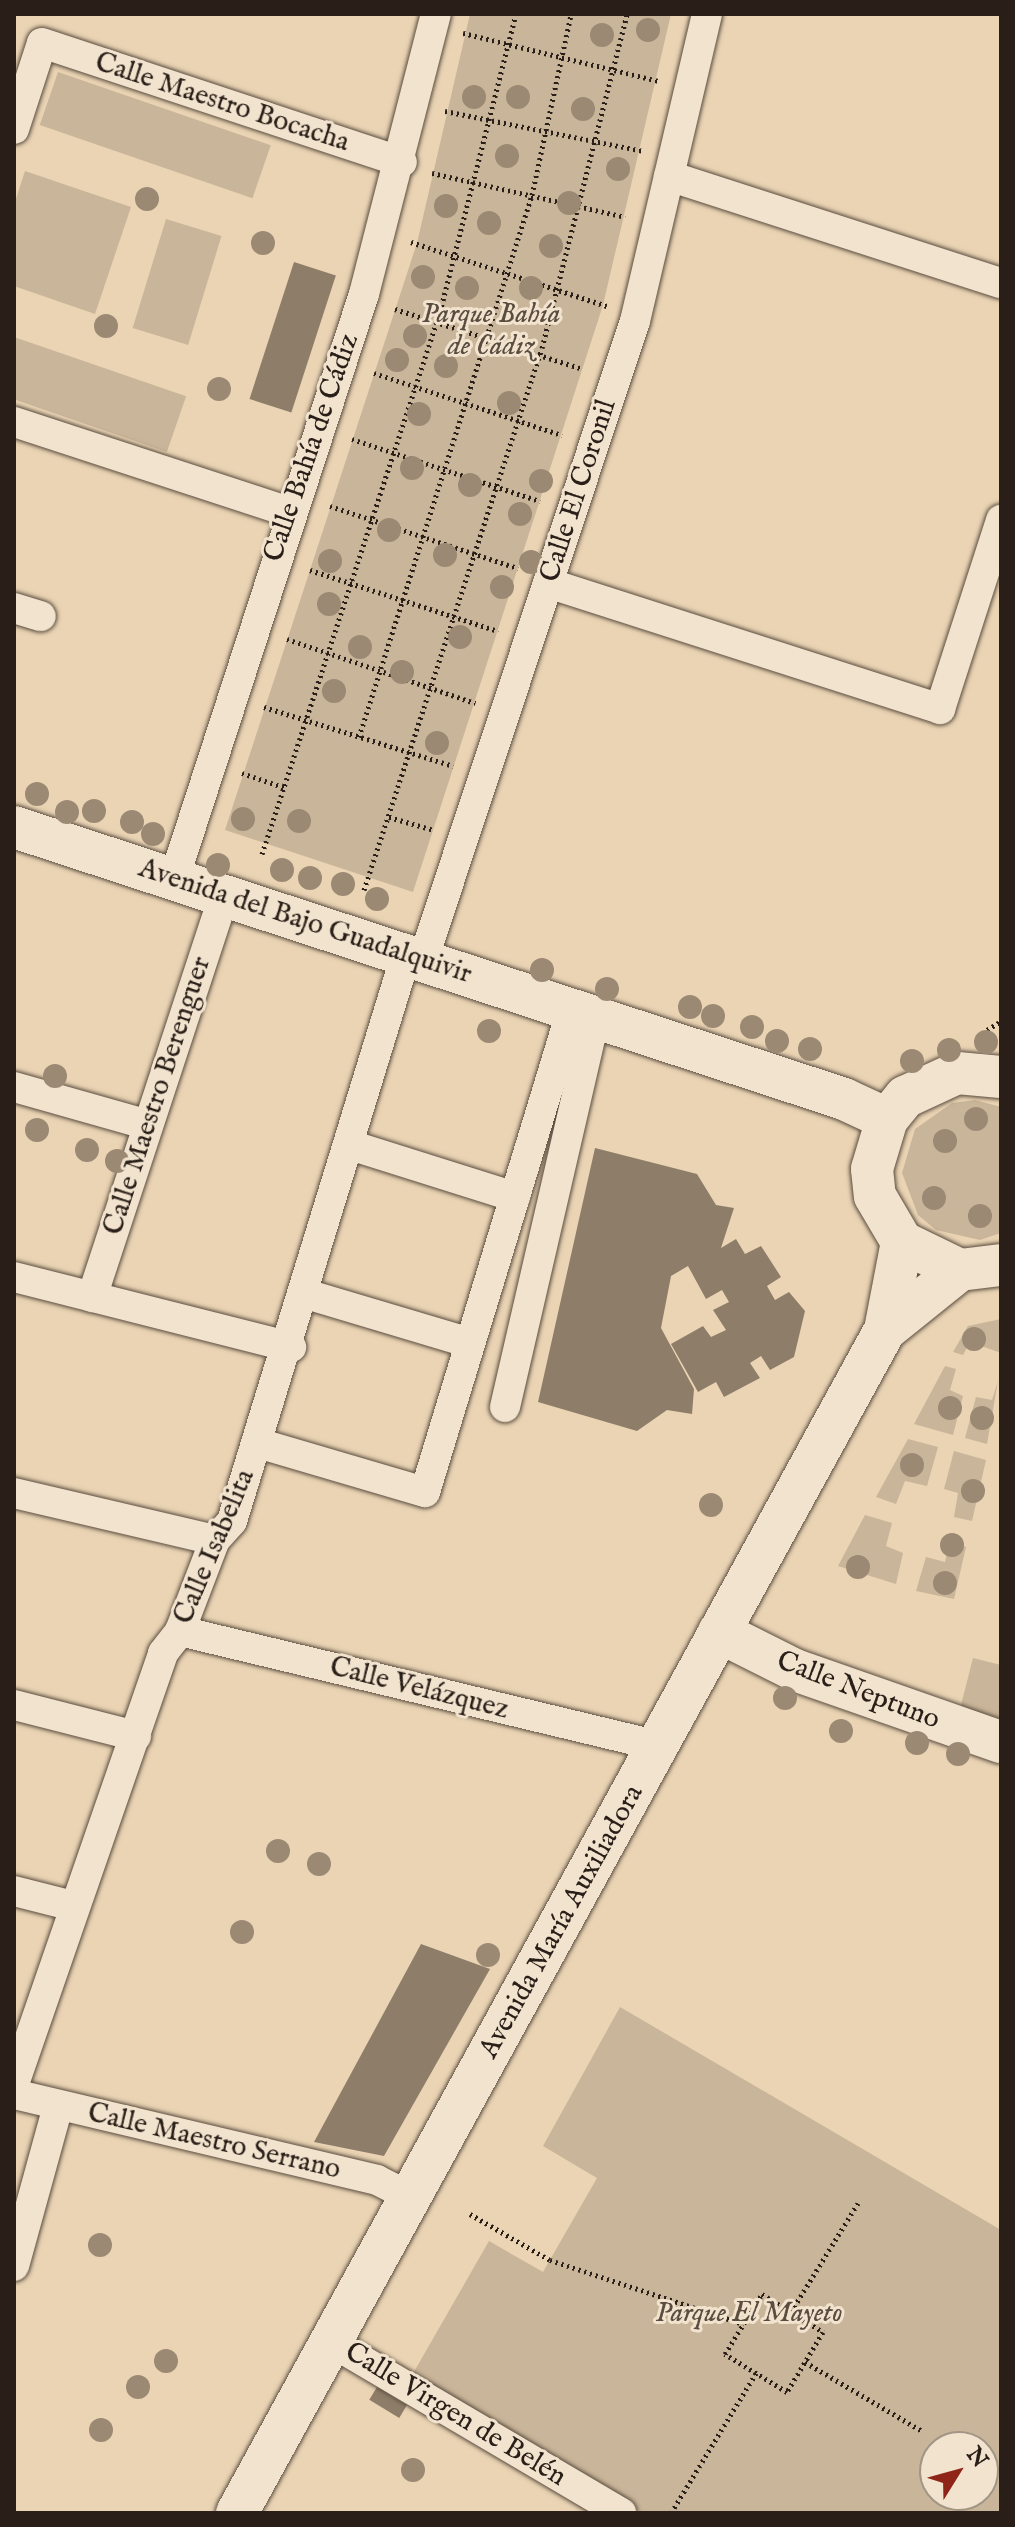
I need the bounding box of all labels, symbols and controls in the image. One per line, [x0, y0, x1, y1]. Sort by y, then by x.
street label: Calle Maestro Bocacha [91, 46, 353, 160]
park label: Parque Bahía de Cádiz [422, 298, 560, 364]
street label: Calle Bahía de Cádiz [257, 330, 367, 566]
street label: Calle El Coronil [534, 396, 624, 586]
street label: Avenida del Bajo Guadalquivir [134, 852, 476, 992]
street label: Calle Maestro Berenguer [97, 953, 219, 1239]
street label: Calle Isabelita [167, 1465, 263, 1629]
street label: Calle Neptuno [772, 1645, 944, 1737]
street label: Calle Velázquez [326, 1651, 512, 1727]
street label: Avenida María Auxiliadora [473, 1779, 651, 2065]
street label: Calle Maestro Serrano [84, 2097, 344, 2187]
park label: Parque El Mayeto [655, 2297, 843, 2331]
street label: Calle Virgen de Belén [338, 2336, 572, 2494]
north arrow [919, 2431, 999, 2511]
text: N [960, 2442, 993, 2474]

